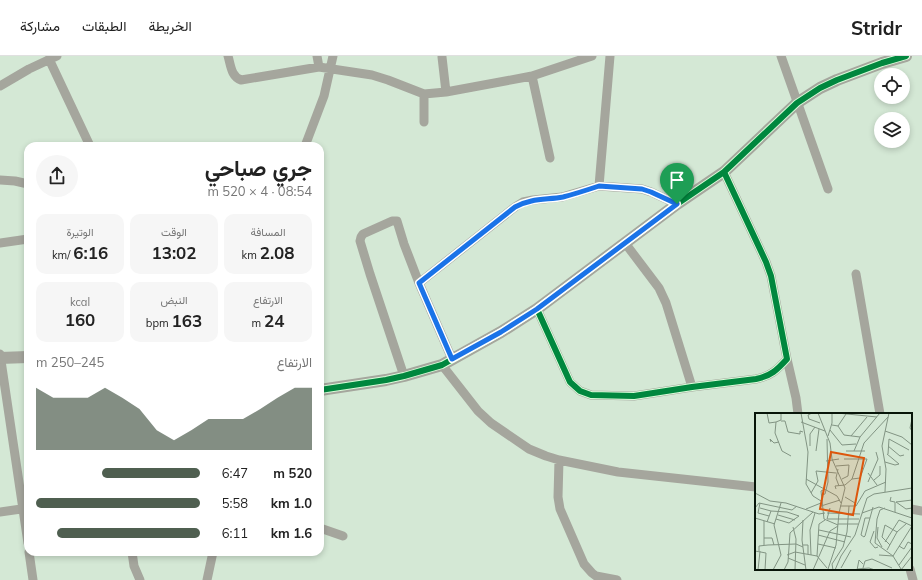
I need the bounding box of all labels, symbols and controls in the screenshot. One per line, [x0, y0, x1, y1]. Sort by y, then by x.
text: Stridr [851, 16, 902, 40]
text: مشاركة [20, 17, 60, 35]
text: الطبقات [82, 17, 126, 35]
text: الخريطة [148, 17, 192, 35]
map controls [874, 68, 910, 148]
button: locate [874, 68, 910, 104]
button: layers [874, 112, 910, 148]
text: جري صباحي [205, 154, 312, 182]
button: share [36, 155, 78, 197]
pin [660, 163, 694, 204]
icon: arrive [666, 169, 688, 191]
text: 08:54 · 4 × 520 m [207, 183, 312, 199]
text: الوتيرة [67, 225, 93, 239]
text: الوقت [161, 225, 187, 239]
text: المسافة [251, 225, 285, 239]
text: 6:16 [73, 242, 108, 263]
text: 13:02 [151, 242, 197, 263]
text: 2.08 [260, 242, 295, 263]
text: /km [52, 248, 73, 262]
text: km [241, 248, 260, 262]
text: النبض [160, 293, 188, 307]
text: الارتفاع [253, 293, 283, 307]
text: kcal [70, 295, 90, 309]
text: 160 [65, 309, 95, 330]
text: 163 [172, 310, 202, 331]
text: 24 [264, 310, 284, 331]
text: bpm [146, 316, 172, 330]
text: m [252, 316, 264, 330]
text: 245–250 m [36, 354, 104, 370]
text: الارتفاع [277, 354, 312, 370]
inset map [755, 413, 912, 570]
text: 6:47 [222, 465, 248, 481]
text: 520 m [273, 465, 312, 481]
text: 5:58 [222, 495, 248, 511]
text: 1.0 km [271, 495, 312, 511]
text: 6:11 [222, 525, 248, 541]
text: 1.6 km [271, 525, 312, 541]

